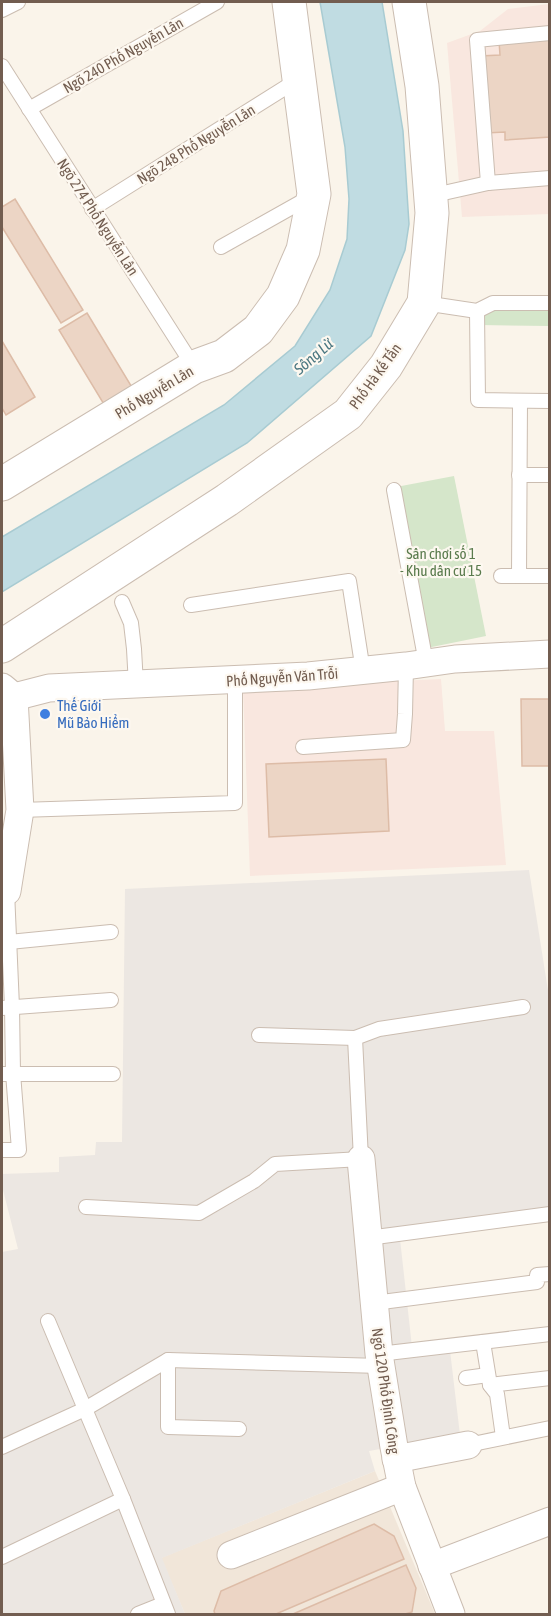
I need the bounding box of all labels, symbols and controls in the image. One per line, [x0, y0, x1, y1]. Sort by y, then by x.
street label: Ngõ 240 Phố Nguyễn Lân [60, 14, 186, 96]
street label: Ngõ 248 Phố Nguyễn Lân [134, 101, 258, 187]
street label: Ngõ 274 Phố Nguyễn Lân [54, 155, 142, 279]
water label: Sông Lừ [289, 333, 338, 379]
street label: Phố Hà Kế Tấn [345, 340, 405, 412]
street label: Phố Nguyễn Lân [112, 362, 196, 422]
park label: Sân chơi số 1 - Khu dân cư 15 [400, 545, 482, 579]
street label: Phố Nguyễn Văn Trỗi [225, 665, 339, 689]
place label: Thế Giới Mũ Bảo Hiểm [57, 697, 129, 731]
marker: Thế Giới Mũ Bảo Hiểm [38, 707, 52, 721]
street label: Ngõ 120 Phố Định Công [369, 1327, 403, 1456]

